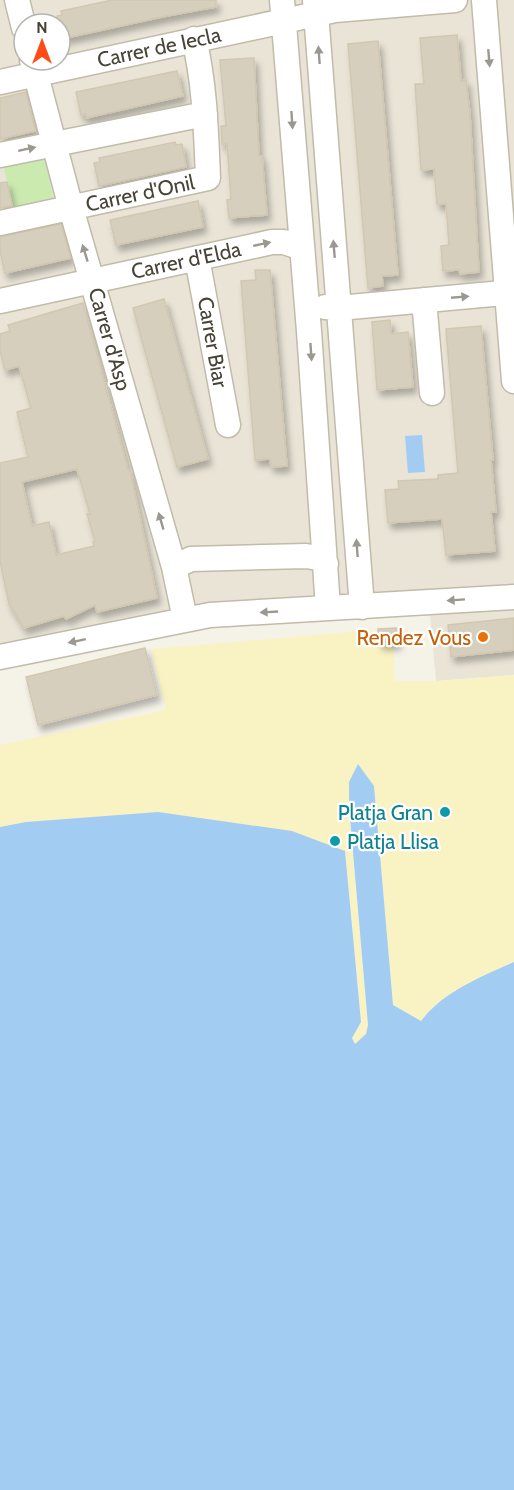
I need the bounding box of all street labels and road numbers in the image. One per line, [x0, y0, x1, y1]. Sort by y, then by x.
street label: Carrer de Iecla [95, 22, 223, 72]
street label: Carrer d'Onil [83, 169, 197, 217]
street label: Carrer d'Elda [129, 236, 243, 284]
street label: Carrer d'Asp [83, 285, 137, 393]
street label: Carrer Biar [193, 295, 233, 390]

